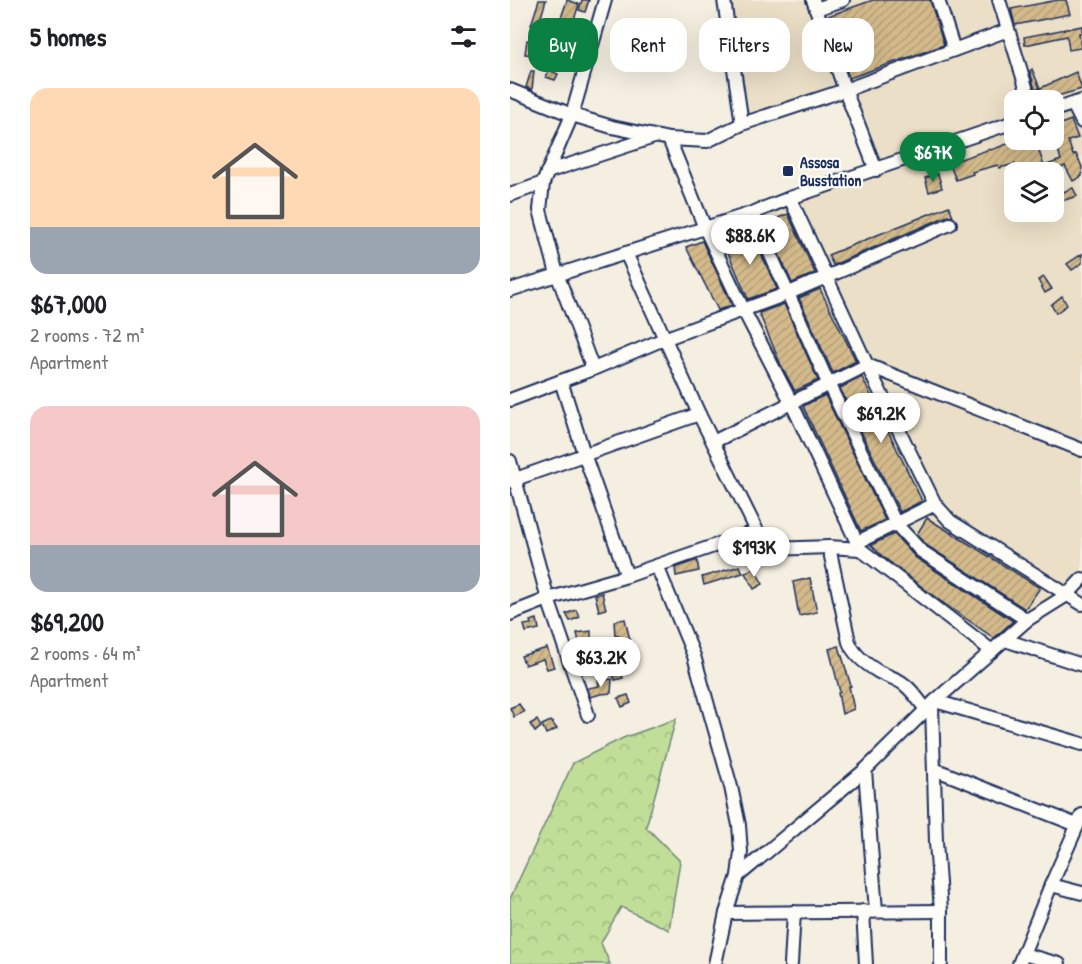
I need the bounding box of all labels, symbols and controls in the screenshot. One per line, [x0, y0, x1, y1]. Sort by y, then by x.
chip: Buy [528, 18, 598, 72]
chip: Rent [610, 18, 687, 72]
chip: Filters [699, 18, 790, 72]
chip: New [802, 18, 874, 72]
text: 5 homes [30, 19, 106, 54]
icon: filters [447, 20, 480, 53]
map controls [1004, 90, 1064, 222]
button: locate [1004, 90, 1064, 150]
icon: home [201, 127, 309, 235]
pin: $67K [897, 132, 969, 183]
text: $67K [914, 138, 952, 165]
place label: Assosa Busstation [800, 151, 861, 191]
button: layers [1004, 162, 1064, 222]
marker: Assosa Busstation [781, 164, 795, 178]
pin: $88.6K [701, 215, 799, 266]
text: $88.6K [725, 221, 775, 248]
text: $67,000 [30, 286, 107, 321]
text: 2 rooms · 72 m² [30, 321, 144, 348]
text: Apartment [30, 348, 108, 375]
pin: $69.2K [832, 393, 930, 444]
text: $69.2K [856, 399, 906, 426]
icon: home [201, 445, 309, 553]
pin: $193K [712, 527, 796, 578]
text: $193K [732, 533, 776, 560]
text: $69,200 [30, 604, 104, 639]
pin: $63.2K [552, 637, 650, 688]
text: 2 rooms · 64 m² [30, 639, 141, 666]
text: $63.2K [575, 643, 627, 670]
text: Apartment [30, 666, 108, 693]

